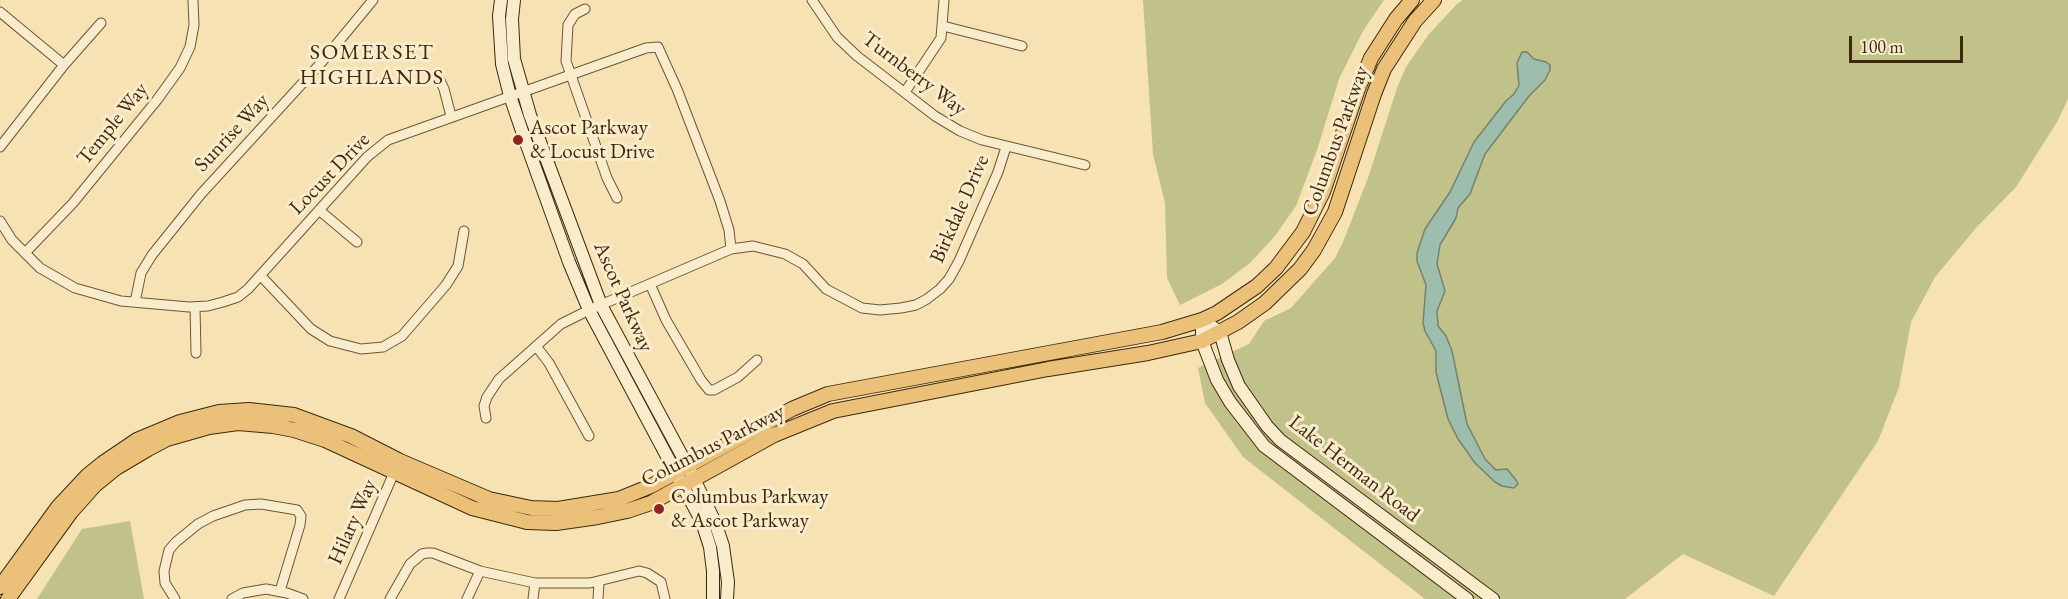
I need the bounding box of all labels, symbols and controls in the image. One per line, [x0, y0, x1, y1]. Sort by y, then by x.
scale bar [1852, 24, 1966, 62]
street label: Turnberry Way [857, 27, 971, 121]
text: 100 m [1860, 35, 1904, 58]
district label: SOMERSET HIGHLANDS [300, 40, 444, 92]
street label: Columbus Parkway [1297, 63, 1375, 219]
street label: Temple Way [72, 78, 154, 170]
street label: Sunrise Way [189, 89, 275, 177]
place label: Ascot Parkway & Locust Drive [530, 115, 655, 165]
street label: Locust Drive [285, 128, 375, 220]
marker: Ascot Parkway & Locust Drive [511, 133, 525, 147]
street label: Birkdale Drive [925, 151, 995, 267]
street label: Ascot Parkway [588, 238, 658, 356]
street label: Columbus Parkway [637, 399, 789, 493]
street label: Lake Herman Road [1284, 410, 1424, 528]
street label: Hilary Way [323, 476, 383, 568]
place label: Columbus Parkway & Ascot Parkway [671, 484, 829, 534]
marker: Columbus Parkway & Ascot Parkway [652, 502, 666, 516]

